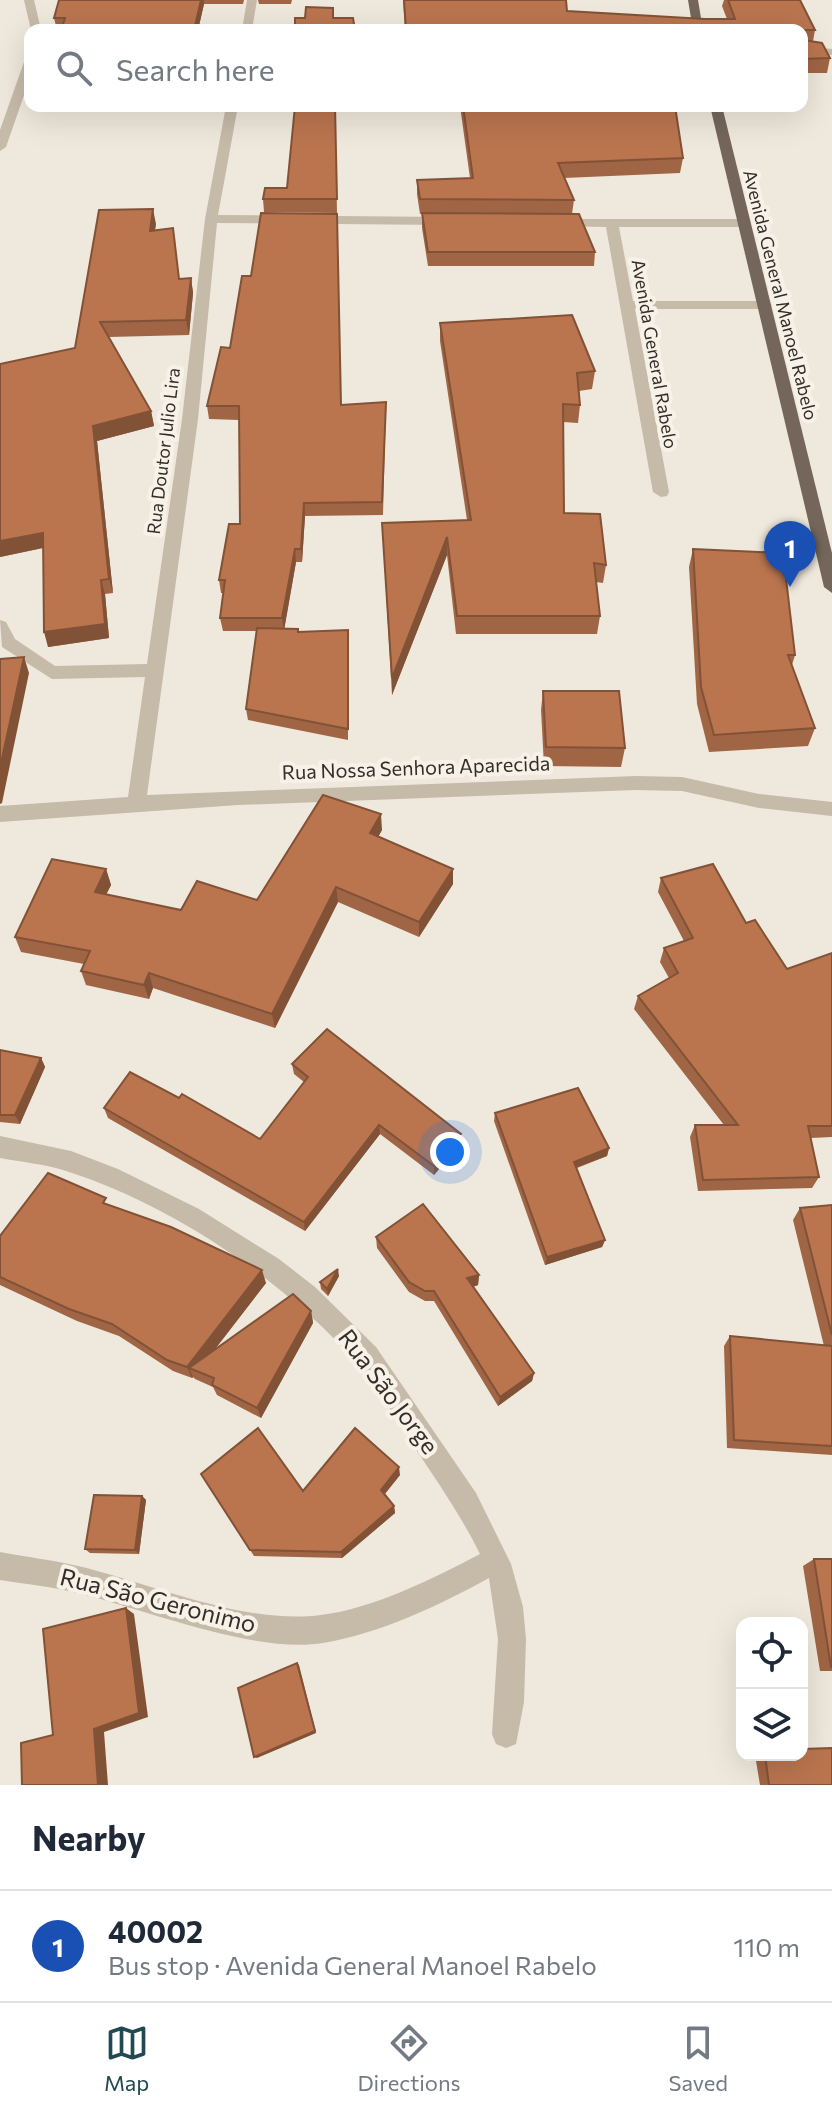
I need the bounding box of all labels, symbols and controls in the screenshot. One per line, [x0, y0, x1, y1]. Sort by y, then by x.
search box [24, 24, 808, 112]
icon: search [52, 46, 96, 90]
text: Search here [116, 50, 275, 87]
street label: Avenida General Manoel Rabelo [739, 167, 823, 422]
street label: Avenida General Rabelo [627, 257, 683, 450]
street label: Rua Doutor Julio Lira [142, 366, 184, 535]
pin: 1 [764, 521, 816, 587]
street label: Rua Nossa Senhora Aparecida [281, 750, 551, 784]
your location [430, 1132, 470, 1172]
street label: Rua São Jorge [333, 1323, 445, 1459]
street label: Rua São Geronimo [57, 1561, 259, 1638]
map controls [736, 1617, 808, 1761]
button: locate [736, 1617, 808, 1689]
button: layers [736, 1689, 808, 1761]
text: Nearby [32, 1816, 146, 1858]
text: 40002 [108, 1912, 203, 1949]
text: 1 [52, 1931, 64, 1962]
text: 110 m [733, 1931, 800, 1962]
text: Bus stop · Avenida General Manoel Rabelo [108, 1949, 597, 1980]
tab: Map [104, 2021, 149, 2096]
tab: Directions [357, 2021, 461, 2096]
tab: Saved [669, 2021, 728, 2096]

